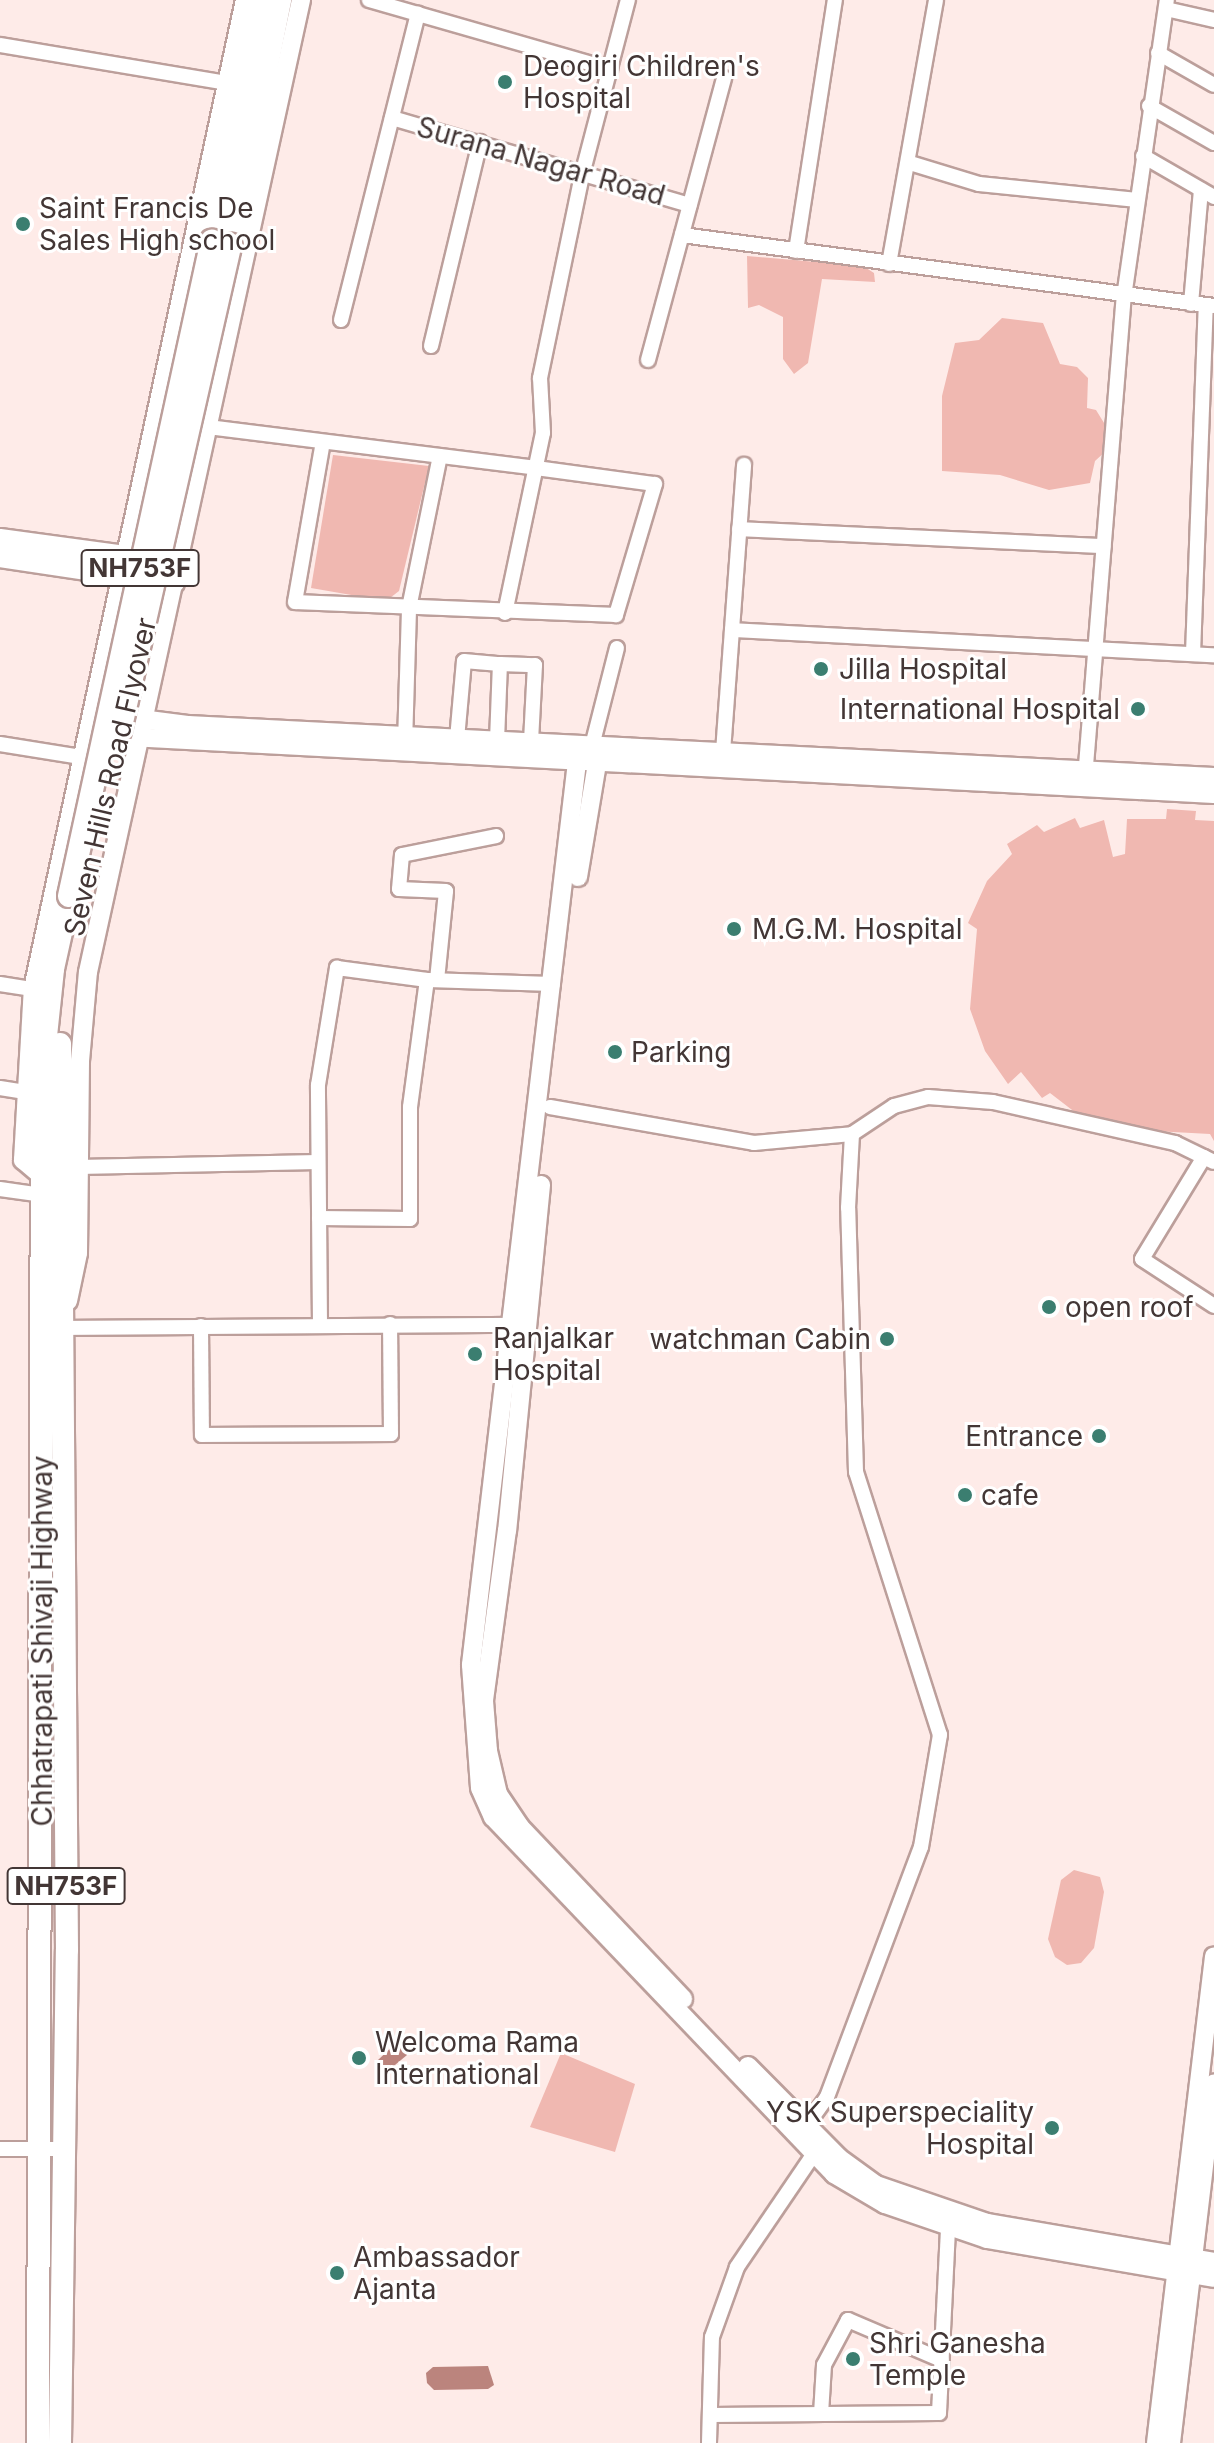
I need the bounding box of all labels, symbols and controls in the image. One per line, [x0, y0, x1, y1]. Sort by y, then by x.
place label: Deogiri Children's Hospital [523, 49, 760, 115]
marker: Deogiri Children's Hospital [494, 71, 516, 93]
street label: Surana Nagar Road [413, 109, 669, 213]
place label: Saint Francis De Sales High school [39, 191, 275, 257]
marker: Saint Francis De Sales High school [14, 215, 32, 233]
road number: NH753F [80, 546, 200, 590]
street label: Seven Hills Road Flyover [57, 614, 163, 940]
place label: Jilla Hospital [839, 652, 1007, 686]
marker: Jilla Hospital [810, 658, 832, 680]
place label: International Hospital [840, 692, 1120, 726]
marker: International Hospital [1127, 698, 1149, 720]
place label: M.G.M. Hospital [752, 912, 962, 946]
marker: M.G.M. Hospital [723, 918, 745, 940]
place label: Parking [631, 1035, 731, 1069]
marker: Parking [606, 1043, 624, 1061]
place label: open roof [1065, 1290, 1194, 1324]
marker: open roof [1040, 1298, 1058, 1316]
place label: Ranjalkar Hospital [493, 1321, 614, 1387]
place label: watchman Cabin [650, 1322, 871, 1356]
marker: watchman Cabin [878, 1330, 896, 1348]
marker: Ranjalkar Hospital [464, 1343, 486, 1365]
place label: Entrance [965, 1419, 1083, 1453]
marker: Entrance [1090, 1427, 1108, 1445]
street label: Chhatrapati Shivaji Highway [25, 1455, 59, 1827]
place label: cafe [981, 1478, 1039, 1512]
marker: cafe [956, 1486, 974, 1504]
road number: NH753F [6, 1864, 126, 1908]
place label: Welcoma Rama International [375, 2025, 579, 2091]
marker: Welcoma Rama International [350, 2049, 368, 2067]
place label: YSK Superspeciality Hospital [766, 2095, 1034, 2161]
marker: YSK Superspeciality Hospital [1041, 2117, 1063, 2139]
place label: Ambassador Ajanta [353, 2240, 520, 2306]
marker: Ambassador Ajanta [328, 2264, 346, 2282]
place label: Shri Ganesha Temple [869, 2326, 1046, 2392]
marker: Shri Ganesha Temple [844, 2350, 862, 2368]

